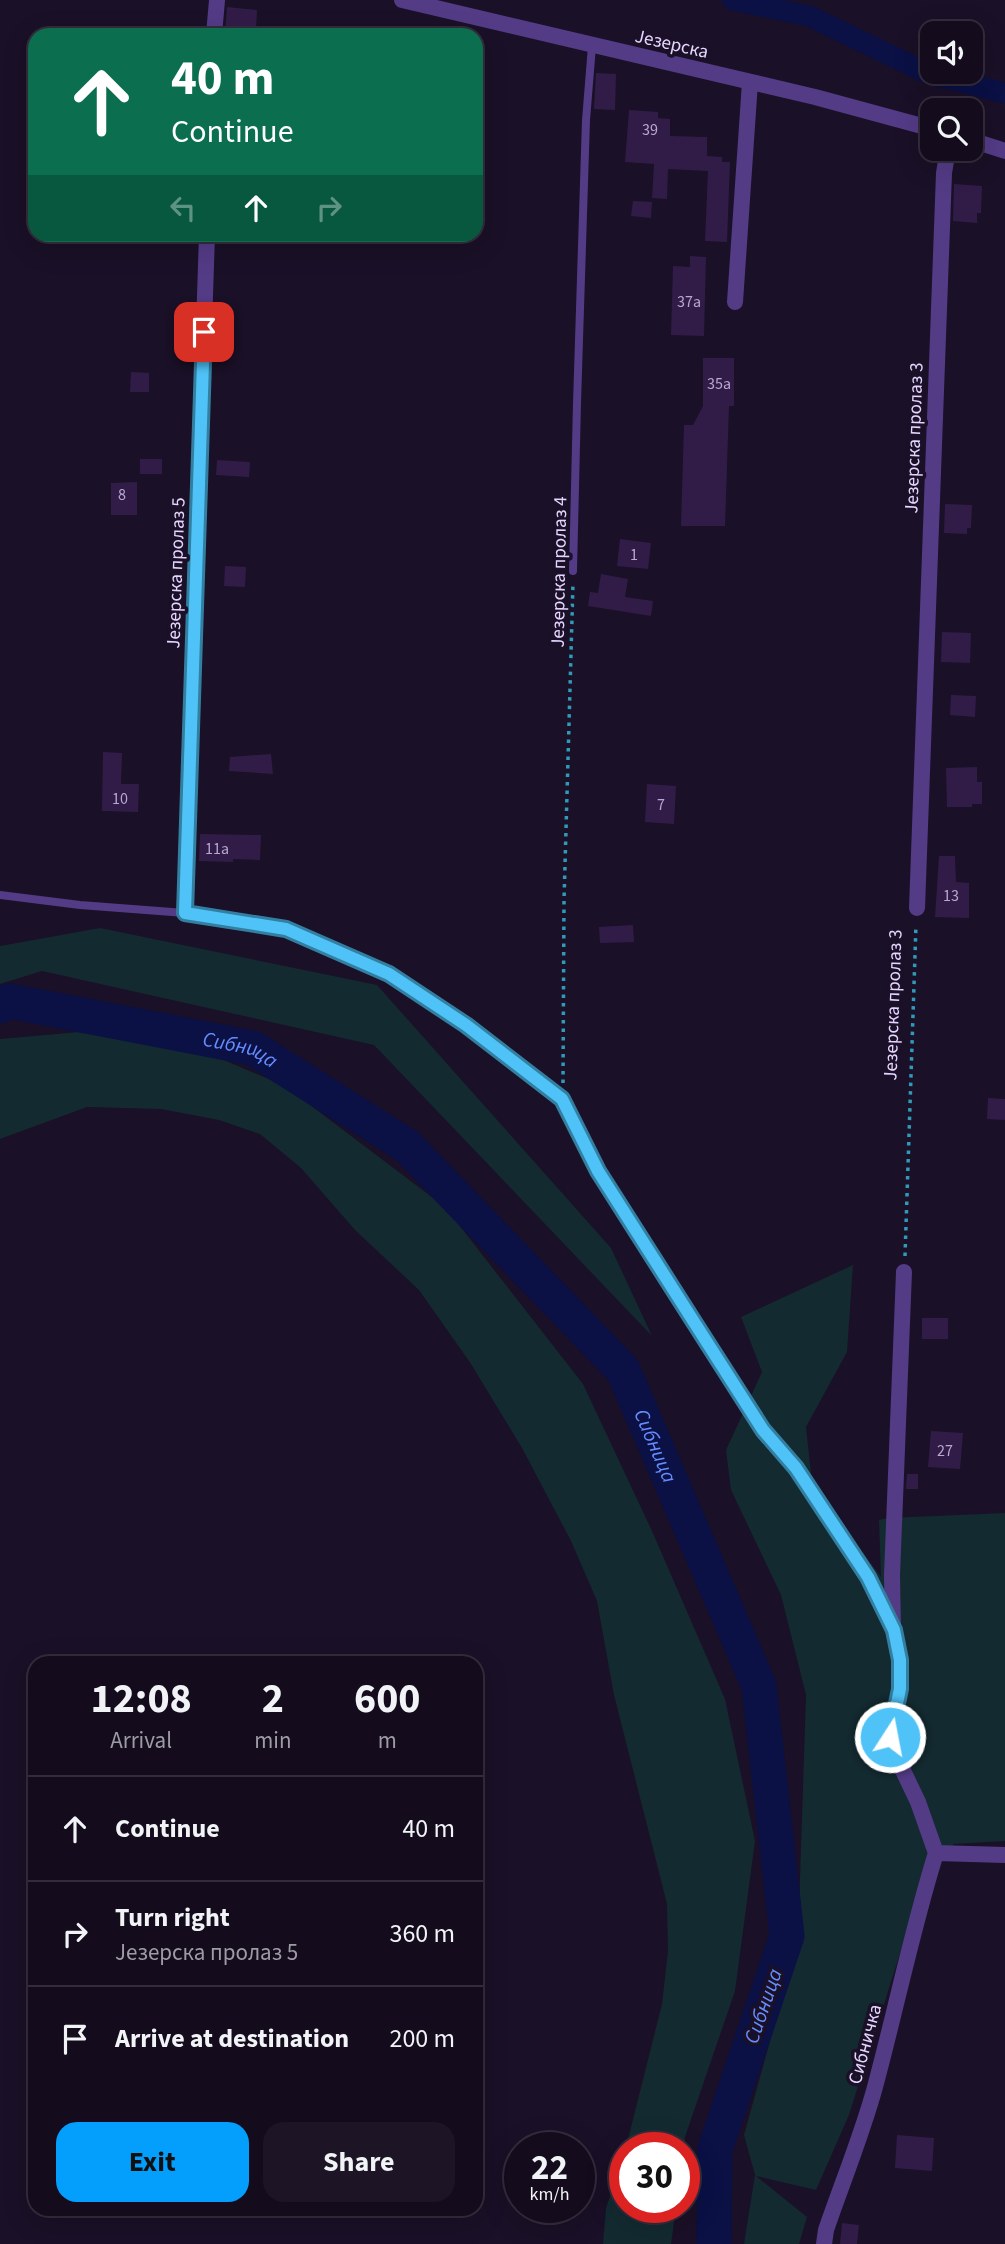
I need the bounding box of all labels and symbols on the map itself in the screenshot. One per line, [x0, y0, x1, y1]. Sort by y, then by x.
street label: Језерска [632, 23, 711, 66]
house number: 39 [642, 119, 658, 141]
house number: 37a [677, 291, 701, 313]
pin [174, 302, 234, 362]
street label: Језерска пролаз 3 [898, 362, 931, 514]
house number: 35a [707, 373, 731, 395]
house number: 8 [118, 484, 126, 506]
street label: Језерска пролаз 4 [545, 496, 574, 648]
street label: Језерска пролаз 5 [160, 497, 193, 649]
house number: 1 [630, 544, 638, 566]
house number: 10 [112, 788, 128, 810]
house number: 7 [657, 794, 665, 816]
house number: 11a [205, 838, 229, 860]
house number: 13 [943, 885, 959, 907]
street label: Језерска пролаз 3 [877, 929, 910, 1081]
water label: Сибница [200, 1024, 284, 1075]
water label: Сибница [626, 1404, 685, 1487]
house number: 27 [937, 1440, 953, 1462]
position arrow [853, 1700, 927, 1774]
water label: Сибница [736, 1964, 790, 2048]
street label: Сибничка [842, 2001, 889, 2087]
speed limit sign: 30 [609, 2132, 700, 2223]

